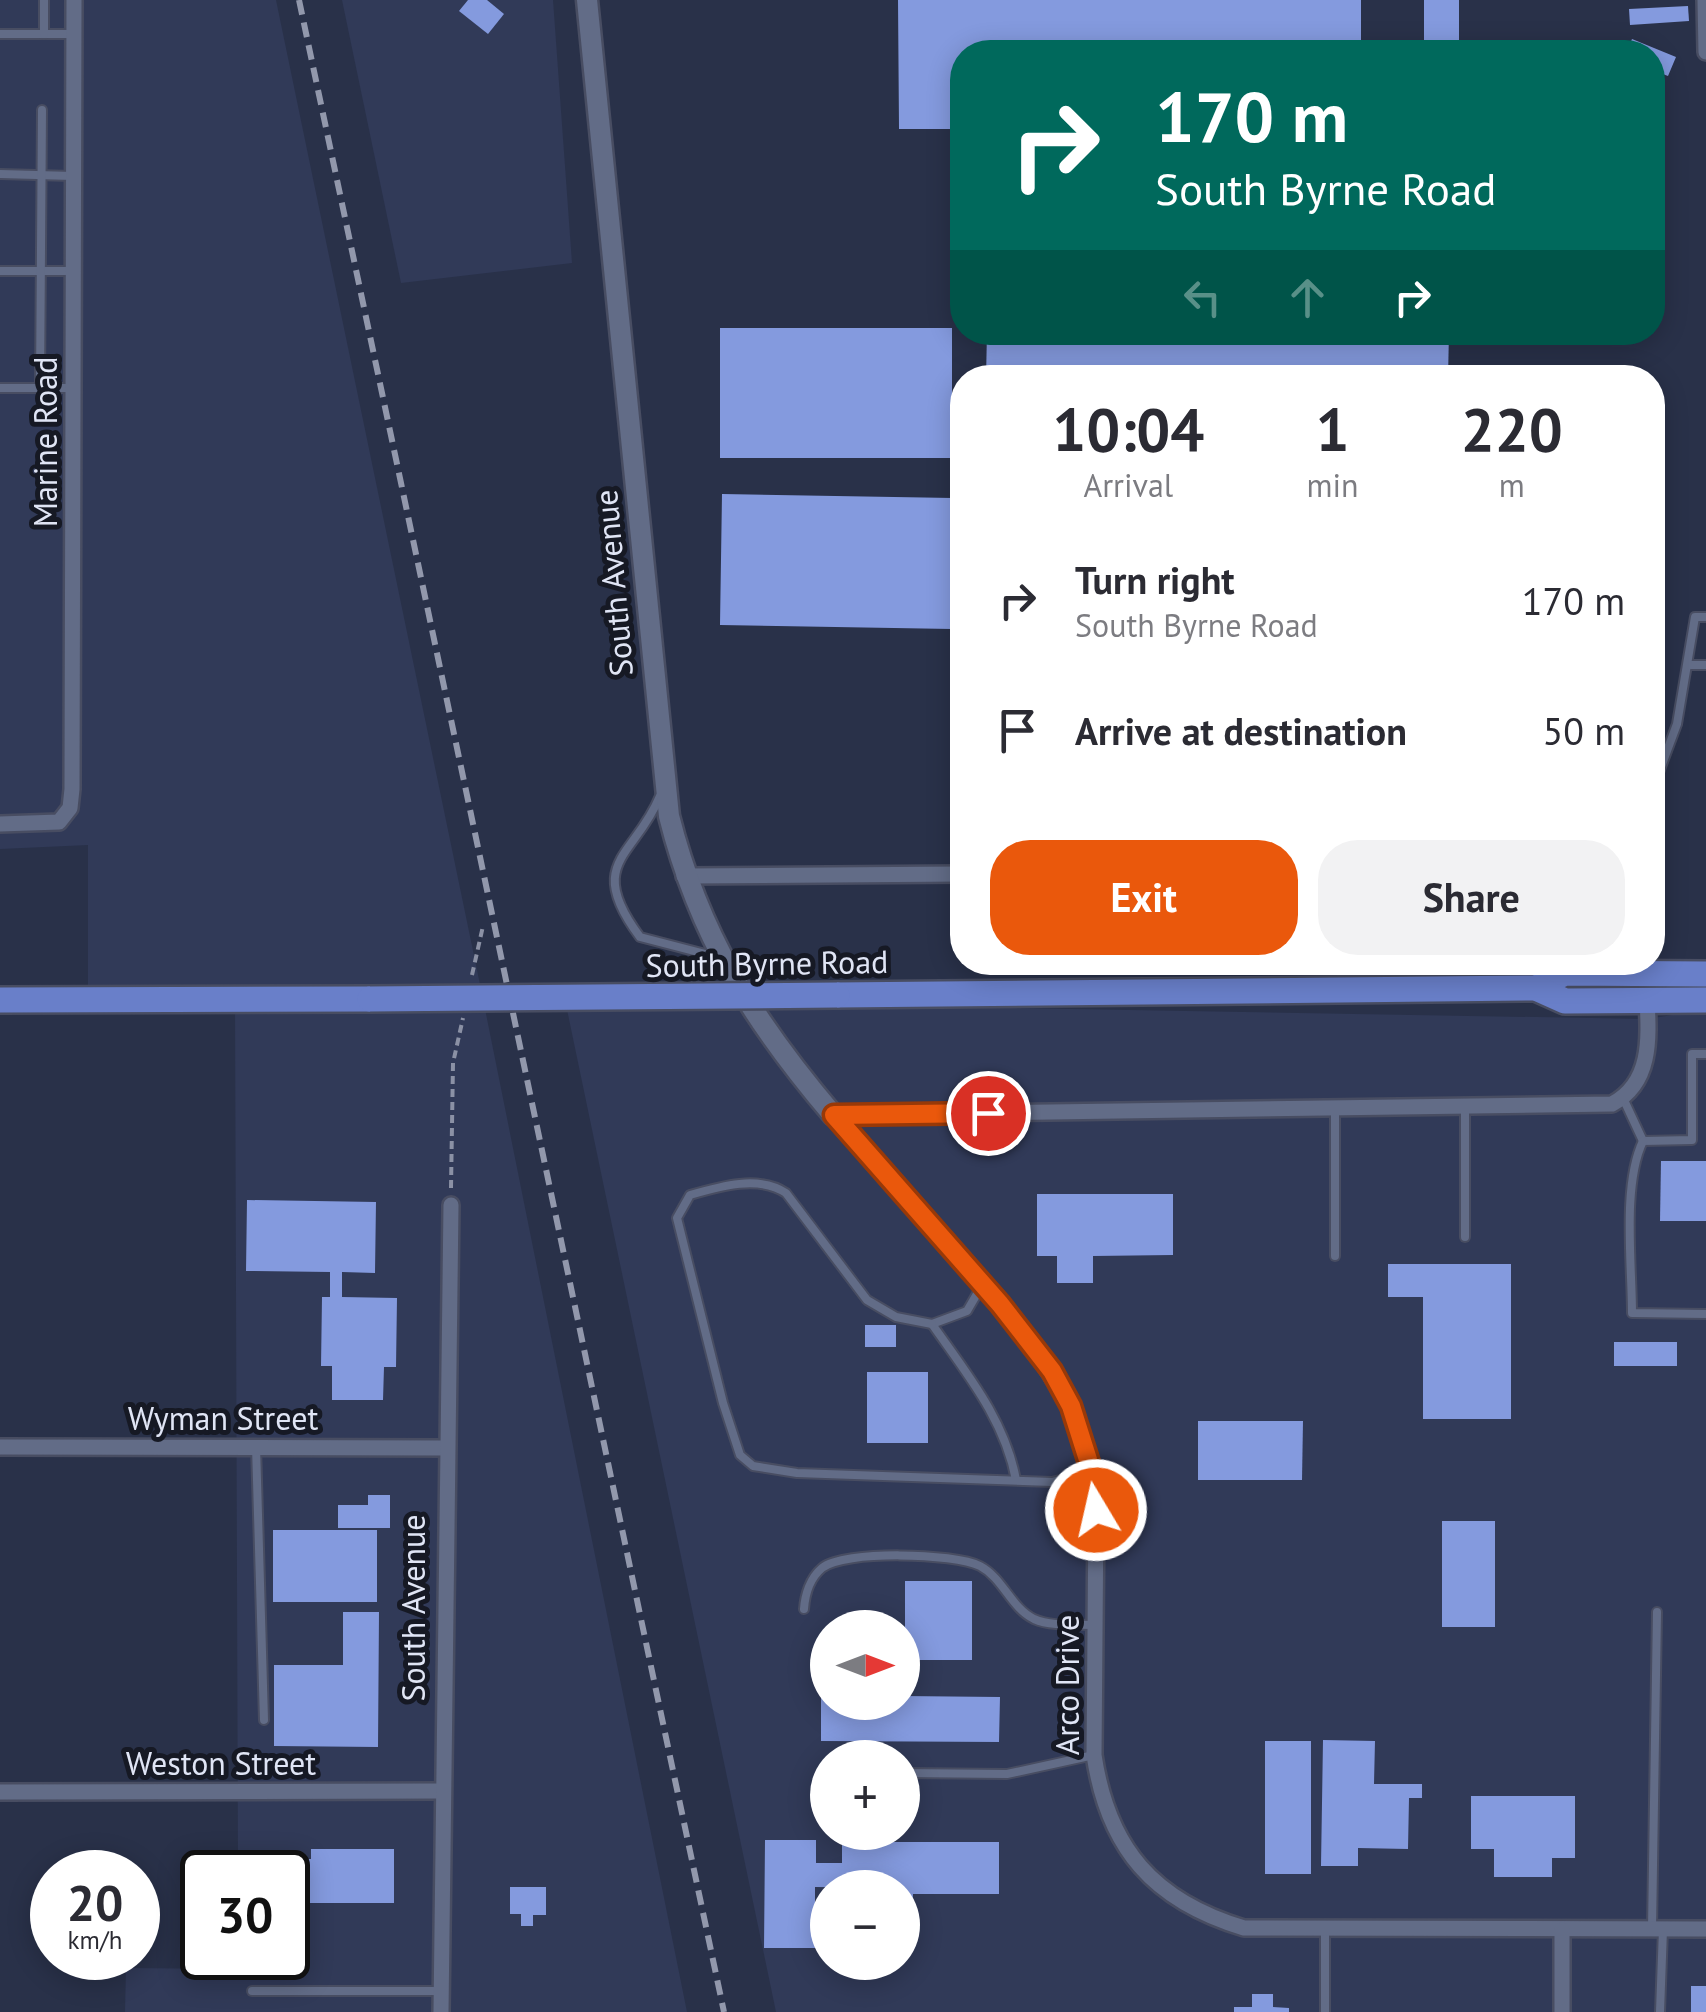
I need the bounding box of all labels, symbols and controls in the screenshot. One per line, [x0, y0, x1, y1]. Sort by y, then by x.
text: 170 m [1155, 71, 1348, 161]
icon: right [990, 80, 1120, 210]
text: South Byrne Road [1155, 159, 1496, 217]
icon: left [1175, 270, 1230, 325]
icon: ahead [1280, 270, 1335, 325]
icon: right [1385, 270, 1440, 325]
street label: Marine Road [24, 357, 66, 527]
text: 10:04 [1052, 390, 1204, 468]
text: 1 [1316, 390, 1350, 468]
text: 220 [1461, 390, 1563, 468]
text: Arrival [1083, 464, 1173, 506]
text: min [1307, 464, 1359, 506]
text: m [1499, 464, 1525, 506]
street label: South Avenue [584, 488, 642, 678]
text: Turn right [1075, 555, 1235, 604]
icon: right [990, 573, 1045, 628]
text: 170 m [1522, 576, 1625, 625]
text: South Byrne Road [1075, 604, 1318, 646]
icon: arrive [990, 703, 1045, 758]
text: Arrive at destination [1075, 706, 1407, 755]
text: 50 m [1543, 706, 1625, 755]
button: Exit [990, 840, 1298, 955]
button: Share [1318, 840, 1625, 955]
street label: South Byrne Road [645, 940, 889, 986]
pin [946, 1071, 1031, 1156]
icon: arrive [961, 1086, 1016, 1141]
street label: Wyman Street [128, 1397, 318, 1439]
position arrow [1044, 1458, 1148, 1562]
street label: South Avenue [392, 1514, 434, 1702]
north arrow [810, 1610, 920, 1720]
map controls [810, 1610, 920, 1980]
street label: Arco Drive [1046, 1615, 1088, 1755]
button: + [810, 1740, 920, 1850]
street label: Weston Street [126, 1742, 316, 1784]
speed limit sign: 30 [180, 1850, 310, 1980]
text: 20 [67, 1870, 123, 1935]
button: − [810, 1870, 920, 1980]
text: km/h [68, 1924, 122, 1956]

